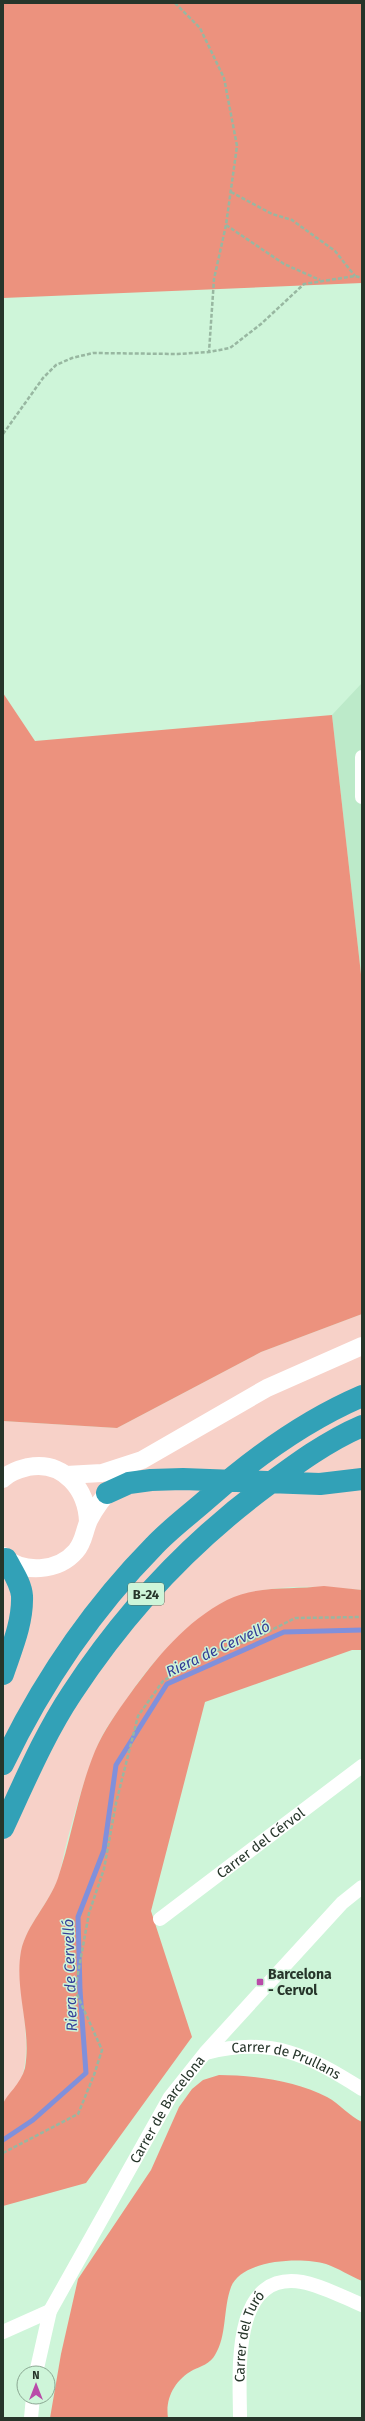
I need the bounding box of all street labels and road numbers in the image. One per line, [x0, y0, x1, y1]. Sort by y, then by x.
road number: B-24 [128, 1583, 164, 1605]
street label: Carrer del Cérvol [213, 1805, 308, 1882]
street label: Carrer de Prullans [231, 2039, 344, 2083]
street label: Carrer de Barcelona [127, 2052, 209, 2167]
street label: Carrer del Turó [232, 2287, 268, 2382]

